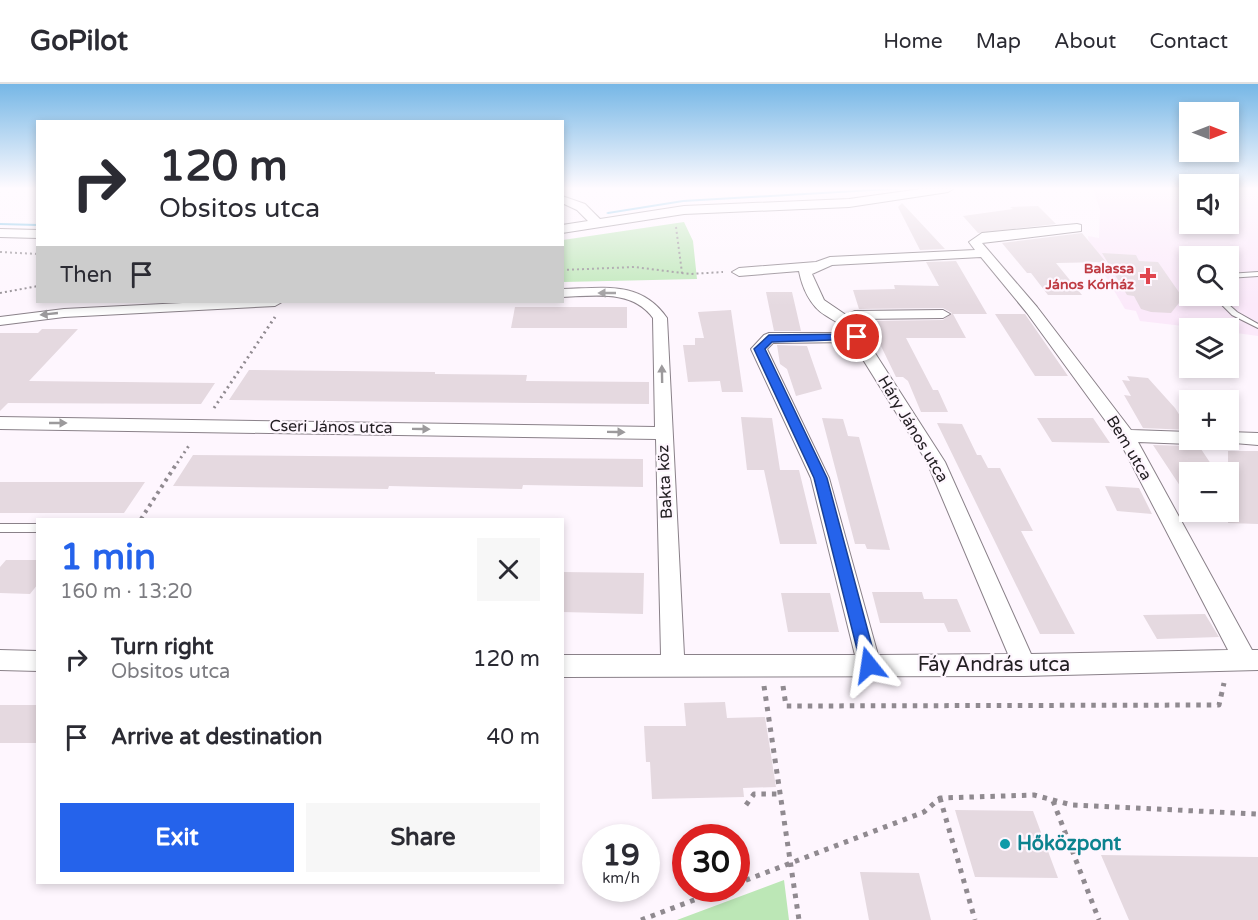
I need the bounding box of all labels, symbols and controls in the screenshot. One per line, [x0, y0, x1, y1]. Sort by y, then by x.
text: GoPilot [30, 24, 128, 58]
text: Home [883, 29, 943, 54]
text: Map [976, 29, 1021, 54]
text: About [1054, 29, 1116, 54]
text: Contact [1149, 29, 1228, 54]
north arrow [1179, 102, 1239, 162]
map controls [1179, 102, 1239, 522]
text: 120 m [159, 141, 288, 192]
icon: right [60, 144, 138, 222]
button: sound [1179, 174, 1239, 234]
text: Obsitos utca [159, 192, 320, 225]
button: search [1179, 246, 1239, 306]
icon: arrive [125, 258, 158, 291]
place label: Balassa János Kórház [1045, 260, 1134, 293]
text: Then [60, 262, 113, 288]
marker: Balassa János Kórház [1139, 267, 1157, 285]
one-way arrow [597, 288, 616, 298]
one-way arrow [39, 309, 58, 319]
pin [831, 311, 882, 362]
button: layers [1179, 318, 1239, 378]
icon: arrive [840, 320, 873, 353]
one-way arrow [657, 365, 667, 384]
street label: Háry János utca [873, 372, 953, 486]
button: + [1179, 390, 1239, 450]
street label: Bem utca [1102, 412, 1156, 484]
street label: Cseri János utca [269, 416, 393, 438]
one-way arrow [49, 418, 68, 428]
one-way arrow [412, 425, 431, 434]
one-way arrow [607, 427, 626, 437]
street label: Bakta köz [653, 444, 677, 520]
button: − [1179, 462, 1239, 522]
text: 1 min [60, 536, 156, 579]
button: close [477, 538, 540, 601]
text: 160 m · 13:20 [60, 580, 192, 604]
position arrow [837, 633, 901, 697]
text: Turn right [111, 634, 213, 660]
icon: right [60, 643, 93, 676]
text: 120 m [473, 646, 540, 672]
street label: Fáy András utca [918, 653, 1070, 677]
text: Obsitos utca [111, 660, 230, 684]
icon: arrive [60, 721, 93, 754]
text: Arrive at destination [111, 724, 322, 750]
text: 40 m [486, 724, 540, 750]
button: Exit [60, 803, 294, 872]
button: Share [306, 803, 540, 872]
speed limit sign: 30 [672, 824, 750, 902]
place label: Hőközpont [1017, 832, 1122, 856]
text: 19 [602, 837, 640, 874]
marker: Hőközpont [998, 837, 1012, 851]
text: km/h [602, 869, 640, 887]

